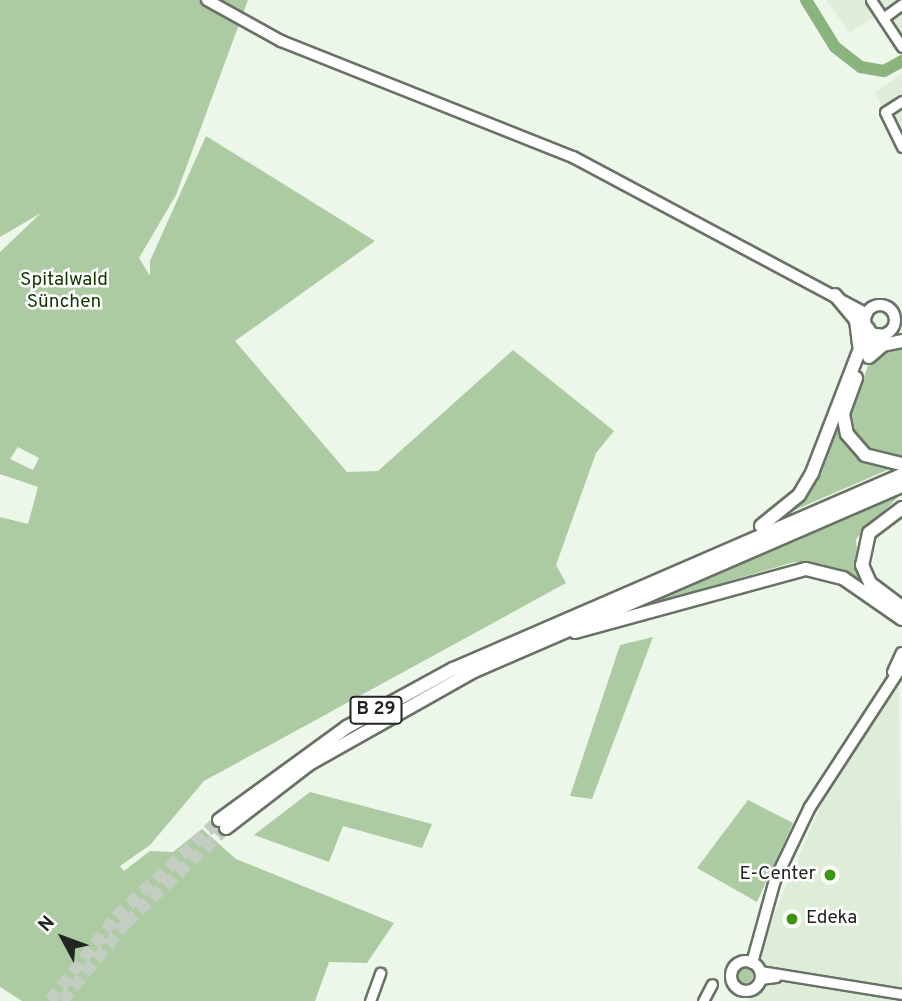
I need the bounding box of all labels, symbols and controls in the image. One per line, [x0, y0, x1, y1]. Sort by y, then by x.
park label: Spitalwald Sünchen [20, 270, 108, 314]
road number: B 29 [348, 696, 404, 724]
place label: E-Center [739, 864, 816, 886]
marker: E-Center [822, 867, 838, 883]
north arrow [28, 903, 98, 973]
place label: Edeka [806, 908, 857, 930]
text: N [34, 911, 61, 937]
marker: Edeka [784, 911, 800, 927]

